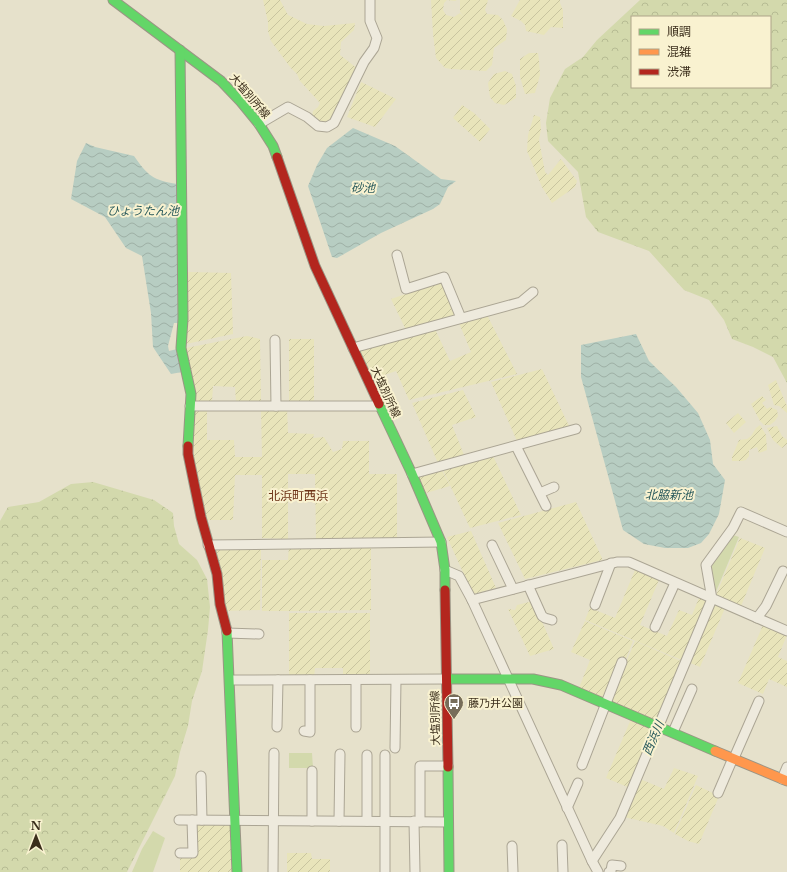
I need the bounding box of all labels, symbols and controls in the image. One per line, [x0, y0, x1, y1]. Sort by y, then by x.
legend [631, 16, 771, 88]
text: 順調 [667, 24, 691, 39]
text: 混雑 [667, 44, 691, 59]
text: 渋滞 [667, 64, 691, 79]
street label: 大塩別所線 [227, 71, 273, 121]
water label: 砂池 [351, 180, 376, 195]
water label: ひょうたん池 [107, 203, 180, 218]
street label: 大塩別所線 [368, 364, 404, 420]
water label: 北脇新池 [645, 487, 694, 502]
district label: 北浜町西浜 [268, 488, 328, 503]
street label: 大塩別所線 [428, 690, 442, 746]
bus stop icon: 藤乃井公園 [443, 692, 465, 720]
place label: 藤乃井公園 [468, 696, 523, 710]
water label: 西浜川 [639, 717, 668, 758]
north arrow [16, 816, 56, 856]
text: N [31, 819, 42, 833]

